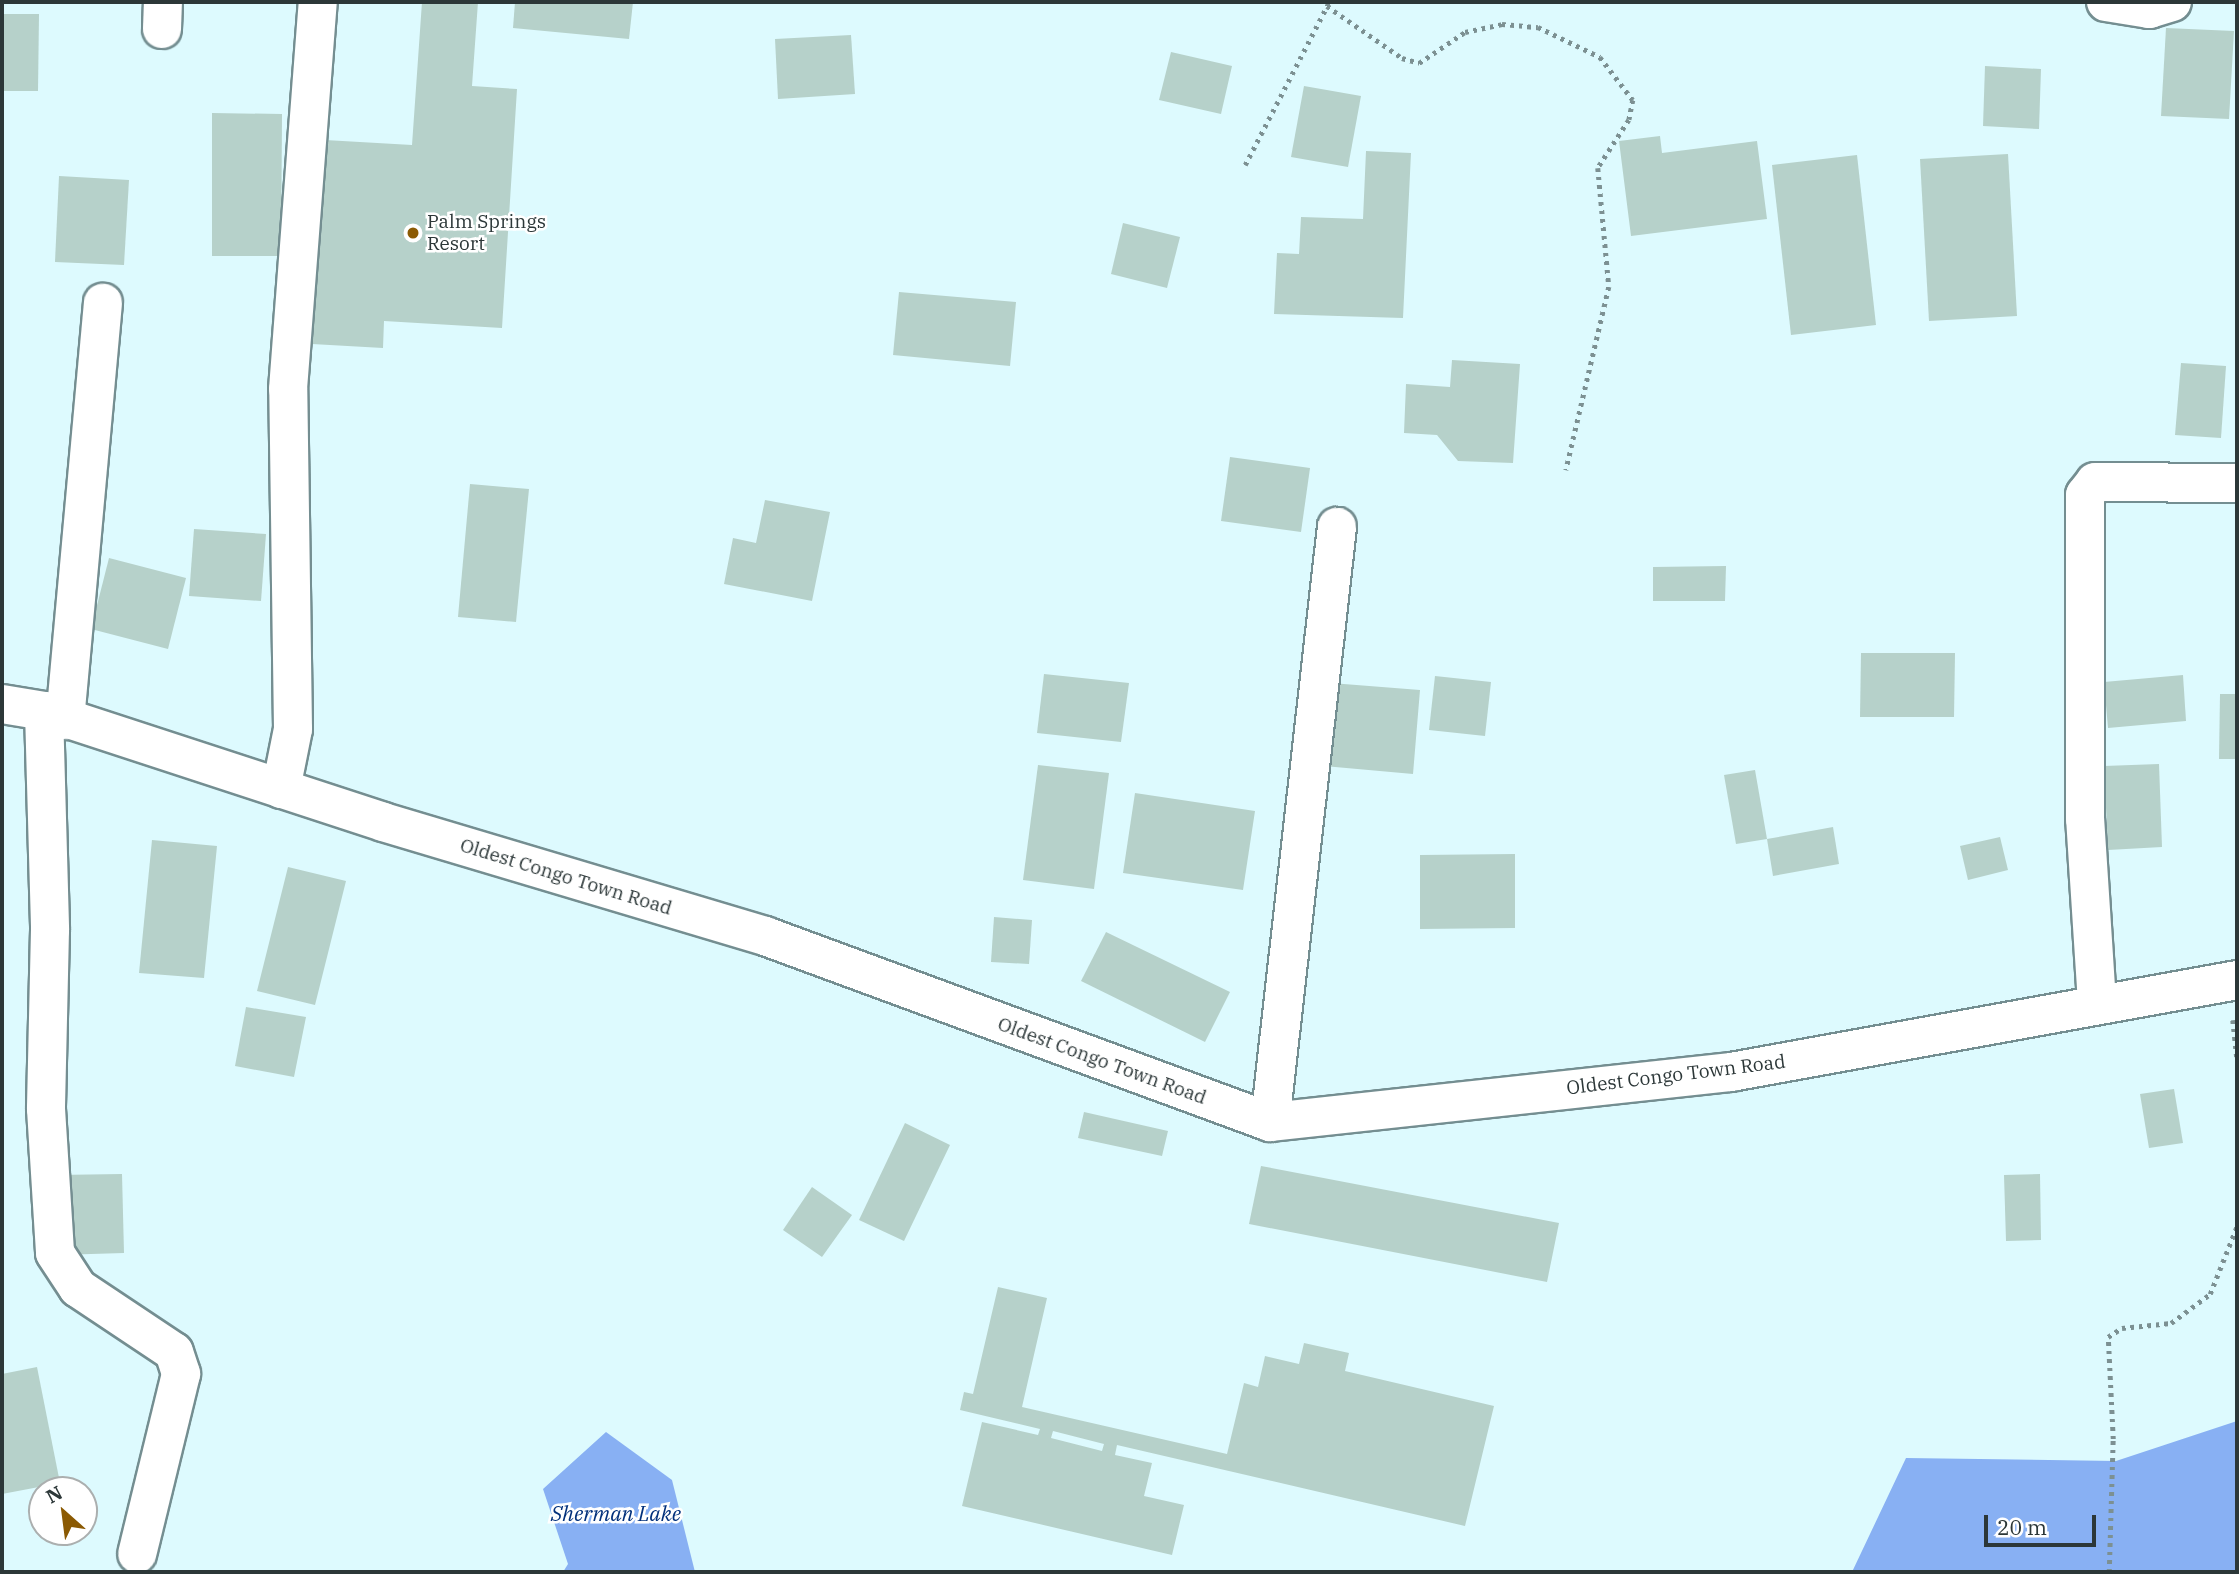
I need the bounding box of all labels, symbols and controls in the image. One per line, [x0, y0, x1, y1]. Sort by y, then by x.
place label: Palm Springs Resort [427, 211, 546, 255]
marker: Palm Springs Resort [405, 225, 421, 241]
street label: Oldest Congo Town Road [457, 834, 675, 920]
street label: Oldest Congo Town Road [995, 1013, 1209, 1109]
street label: Oldest Congo Town Road [1565, 1050, 1787, 1100]
north arrow [28, 1476, 98, 1546]
text: N [42, 1480, 66, 1508]
water label: Sherman Lake [551, 1500, 681, 1526]
scale bar [1987, 1500, 2099, 1544]
text: 20 m [1997, 1513, 2047, 1541]

